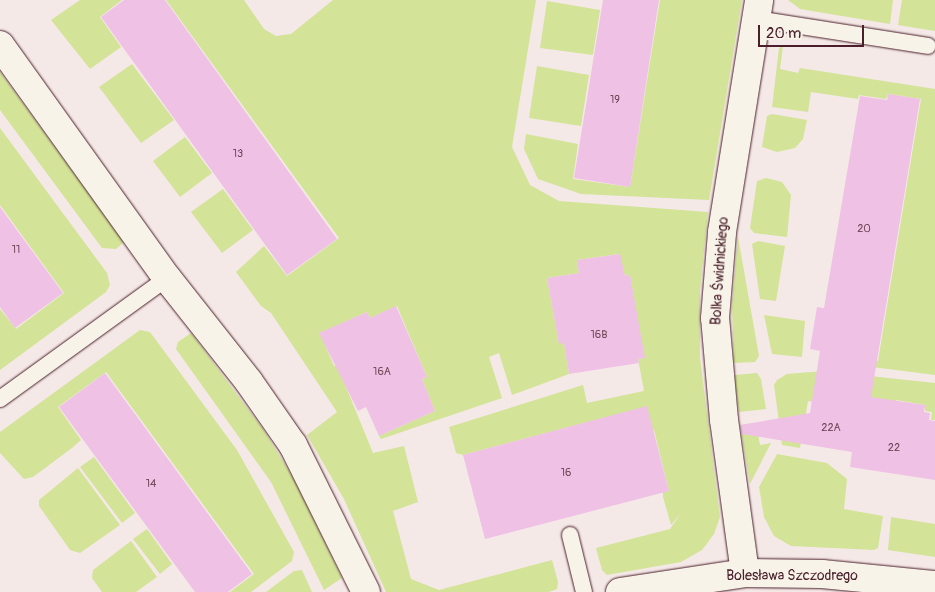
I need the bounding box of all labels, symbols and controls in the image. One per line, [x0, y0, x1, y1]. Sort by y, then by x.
scale bar [760, 15, 866, 47]
text: 20 m [766, 24, 801, 43]
house number: 19 [610, 93, 620, 107]
house number: 13 [233, 147, 243, 161]
street label: Bolka Świdnickiego [708, 216, 732, 326]
house number: 20 [857, 222, 871, 236]
house number: 11 [12, 243, 20, 257]
house number: 16B [591, 328, 607, 342]
house number: 16A [373, 365, 391, 379]
house number: 22A [821, 421, 841, 435]
house number: 22 [888, 441, 900, 455]
house number: 16 [561, 466, 571, 480]
house number: 14 [146, 477, 156, 491]
street label: Bolesława Szczodrego [726, 568, 858, 584]

